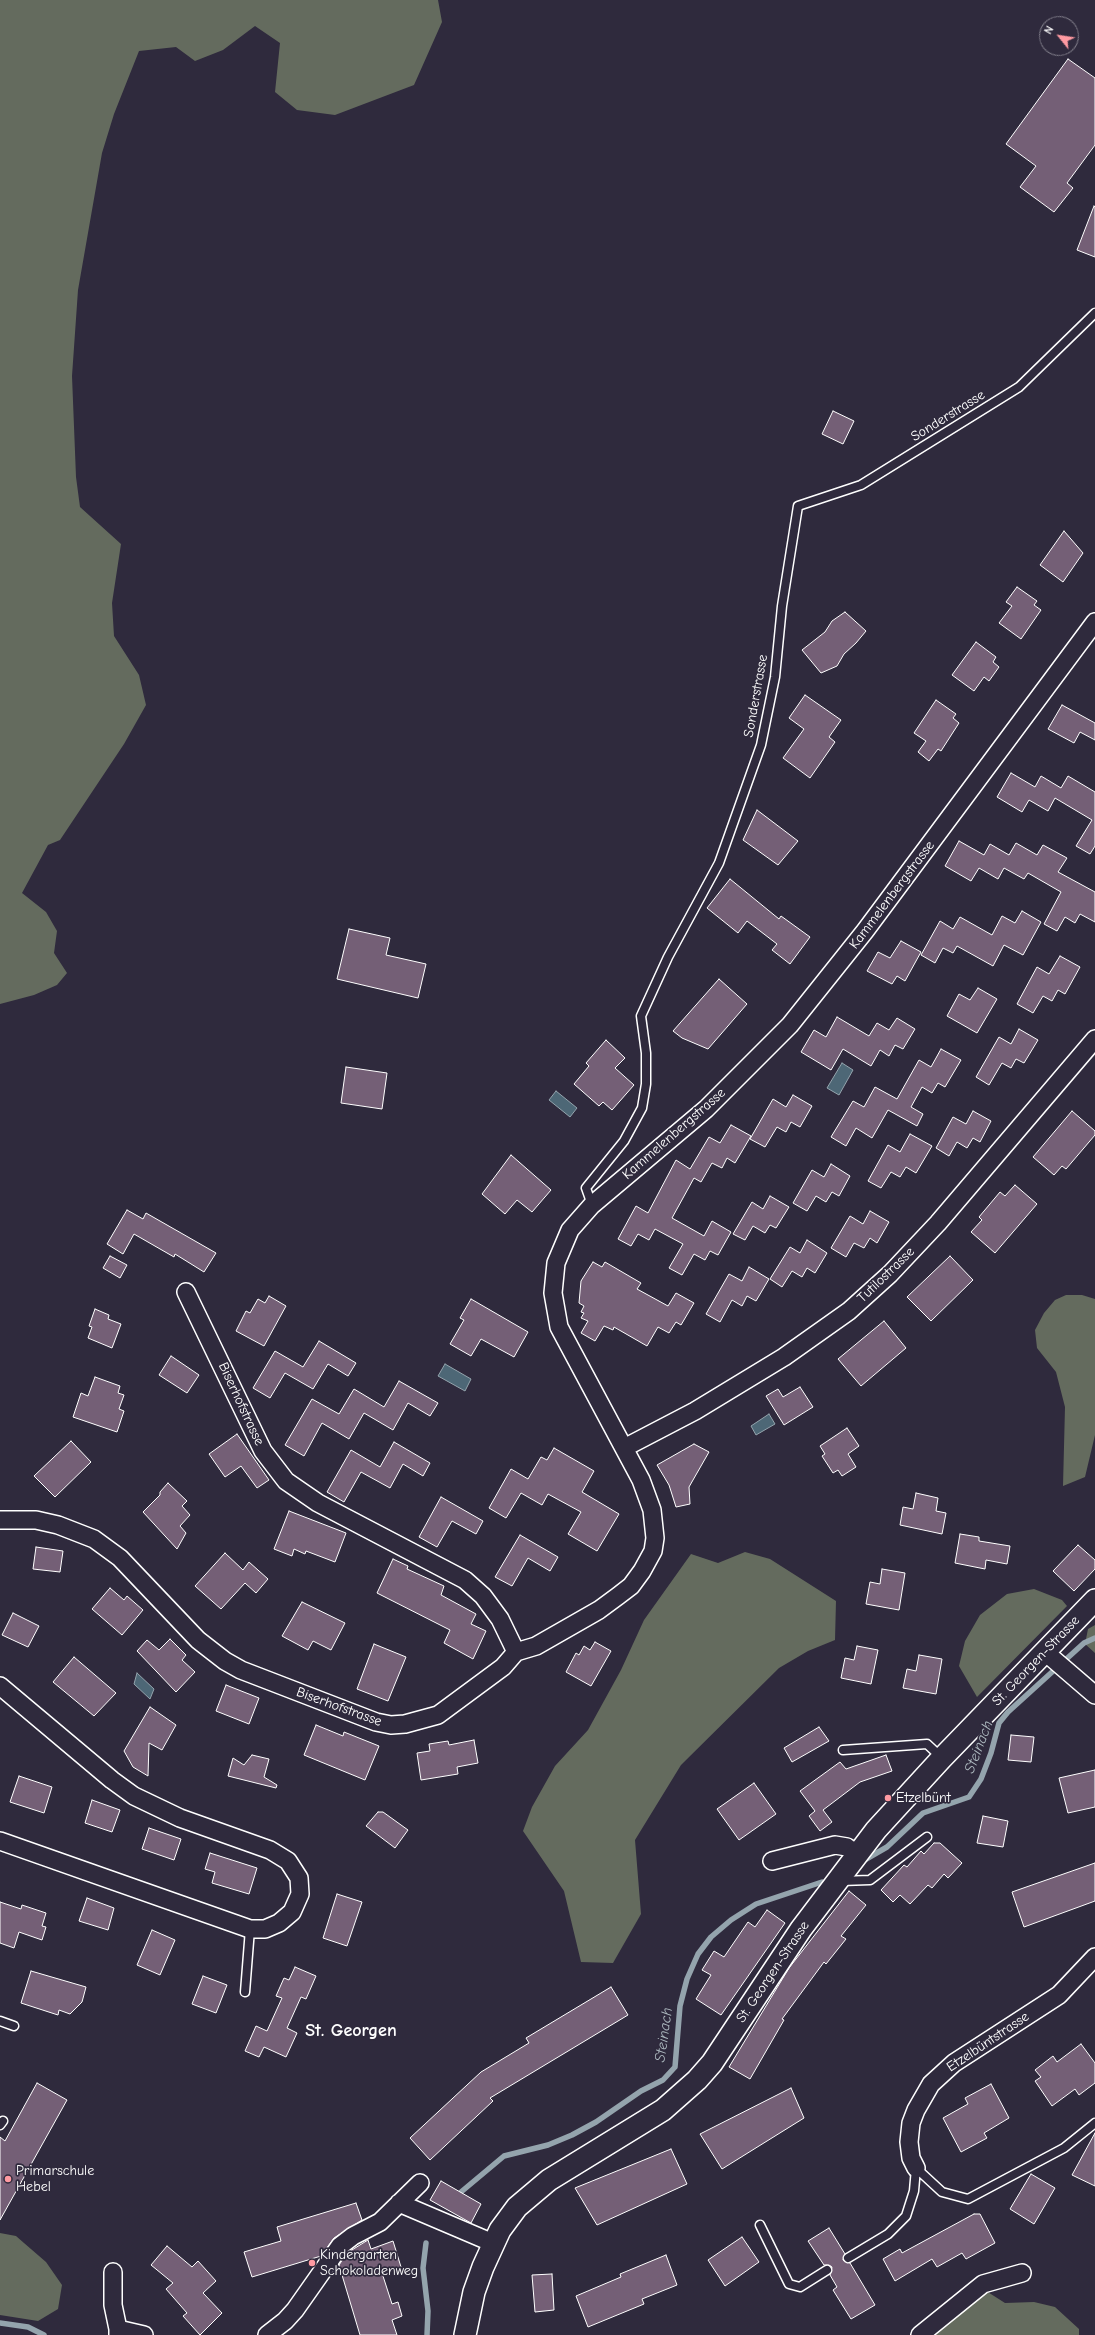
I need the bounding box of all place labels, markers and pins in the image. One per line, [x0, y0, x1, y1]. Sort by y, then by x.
place label: Etzelbünt [896, 1790, 951, 1806]
marker: Etzelbünt [883, 1793, 893, 1803]
place label: Primarschule Hebel [16, 2163, 94, 2196]
marker: Primarschule Hebel [3, 2174, 13, 2184]
place label: Kindergarten Schokoladenweg [320, 2247, 418, 2280]
marker: Kindergarten Schokoladenweg [307, 2258, 317, 2268]

